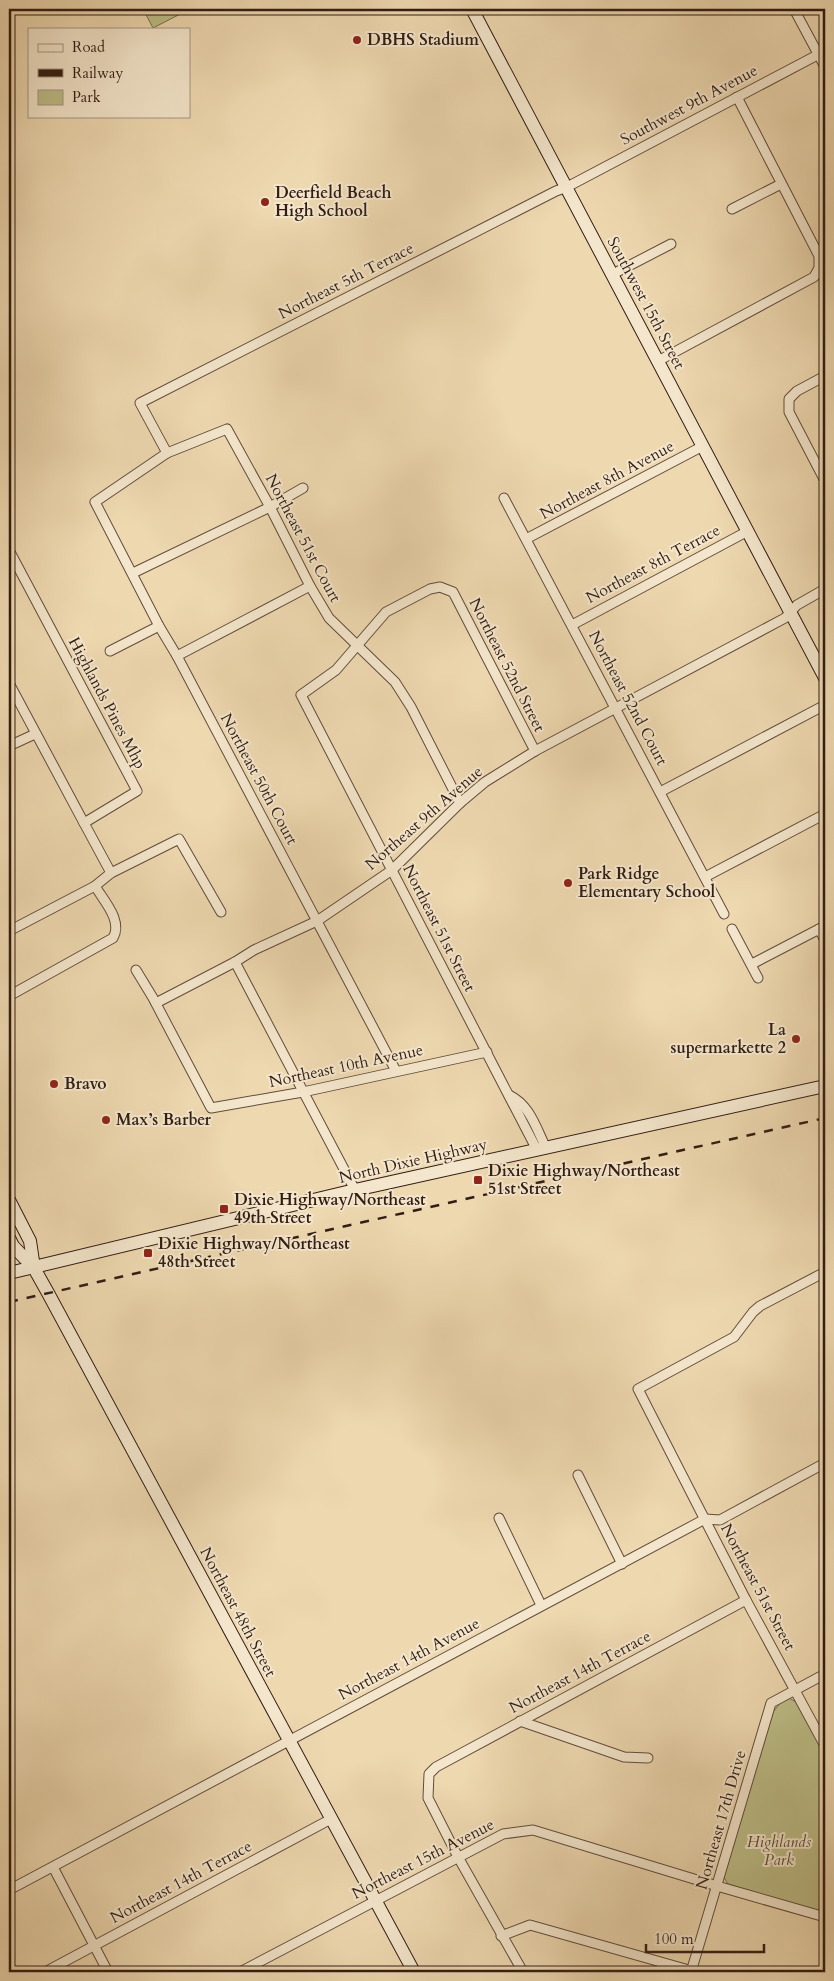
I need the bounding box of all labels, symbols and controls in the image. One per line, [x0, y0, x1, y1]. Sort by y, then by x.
legend [28, 28, 190, 118]
place label: DBHS Stadium [367, 29, 479, 51]
marker: DBHS Stadium [351, 34, 363, 46]
text: Road [72, 37, 105, 57]
street label: Southwest 9th Avenue [617, 60, 761, 150]
text: Railway [72, 63, 123, 83]
text: Park [72, 87, 101, 107]
place label: Deerfield Beach High School [275, 182, 391, 222]
marker: Deerfield Beach High School [259, 196, 271, 208]
street label: Southwest 15th Street [602, 233, 690, 373]
street label: Northeast 5th Terrace [274, 237, 418, 325]
street label: Northeast 8th Avenue [536, 435, 678, 525]
street label: Northeast 51st Court [260, 470, 346, 606]
street label: Northeast 8th Terrace [582, 519, 724, 609]
street label: Northeast 52nd Street [464, 594, 550, 736]
street label: Northeast 52nd Court [583, 627, 673, 769]
street label: Highlands Pines Mhp [63, 633, 151, 773]
street label: Northeast 50th Court [215, 709, 303, 849]
street label: Northeast 9th Avenue [361, 761, 487, 875]
street label: Northeast 51st Street [397, 860, 481, 996]
place label: Park Ridge Elementary School [578, 863, 716, 903]
marker: Park Ridge Elementary School [562, 877, 574, 889]
place label: La supermarkette 2 [670, 1019, 786, 1059]
marker: La supermarkette 2 [790, 1033, 802, 1045]
street label: Northeast 10th Avenue [267, 1039, 425, 1093]
place label: Bravo [64, 1073, 107, 1095]
marker: Bravo [48, 1078, 60, 1090]
place label: Max’s Barber [116, 1109, 211, 1131]
marker: Max’s Barber [100, 1114, 112, 1126]
street label: North Dixie Highway [337, 1133, 490, 1189]
place label: Dixie Highway/Northeast 51st Street [488, 1160, 680, 1200]
marker: Dixie Highway/Northeast 51st Street [472, 1174, 484, 1186]
place label: Dixie Highway/Northeast 49th Street [234, 1189, 426, 1229]
marker: Dixie Highway/Northeast 49th Street [218, 1203, 230, 1215]
place label: Dixie Highway/Northeast 48th Street [158, 1233, 350, 1273]
marker: Dixie Highway/Northeast 48th Street [142, 1247, 154, 1259]
street label: Northeast 51st Street [715, 1520, 801, 1654]
street label: Northeast 48th Street [195, 1543, 281, 1681]
street label: Northeast 14th Avenue [334, 1612, 484, 1706]
street label: Northeast 14th Terrace [505, 1625, 655, 1719]
street label: Northeast 17th Drive [691, 1748, 751, 1892]
street label: Northeast 15th Avenue [348, 1814, 498, 1904]
park label: Highlands Park [747, 1831, 812, 1871]
street label: Northeast 14th Terrace [106, 1835, 256, 1929]
scale bar [646, 1921, 764, 1953]
text: 100 m [654, 1929, 694, 1949]

